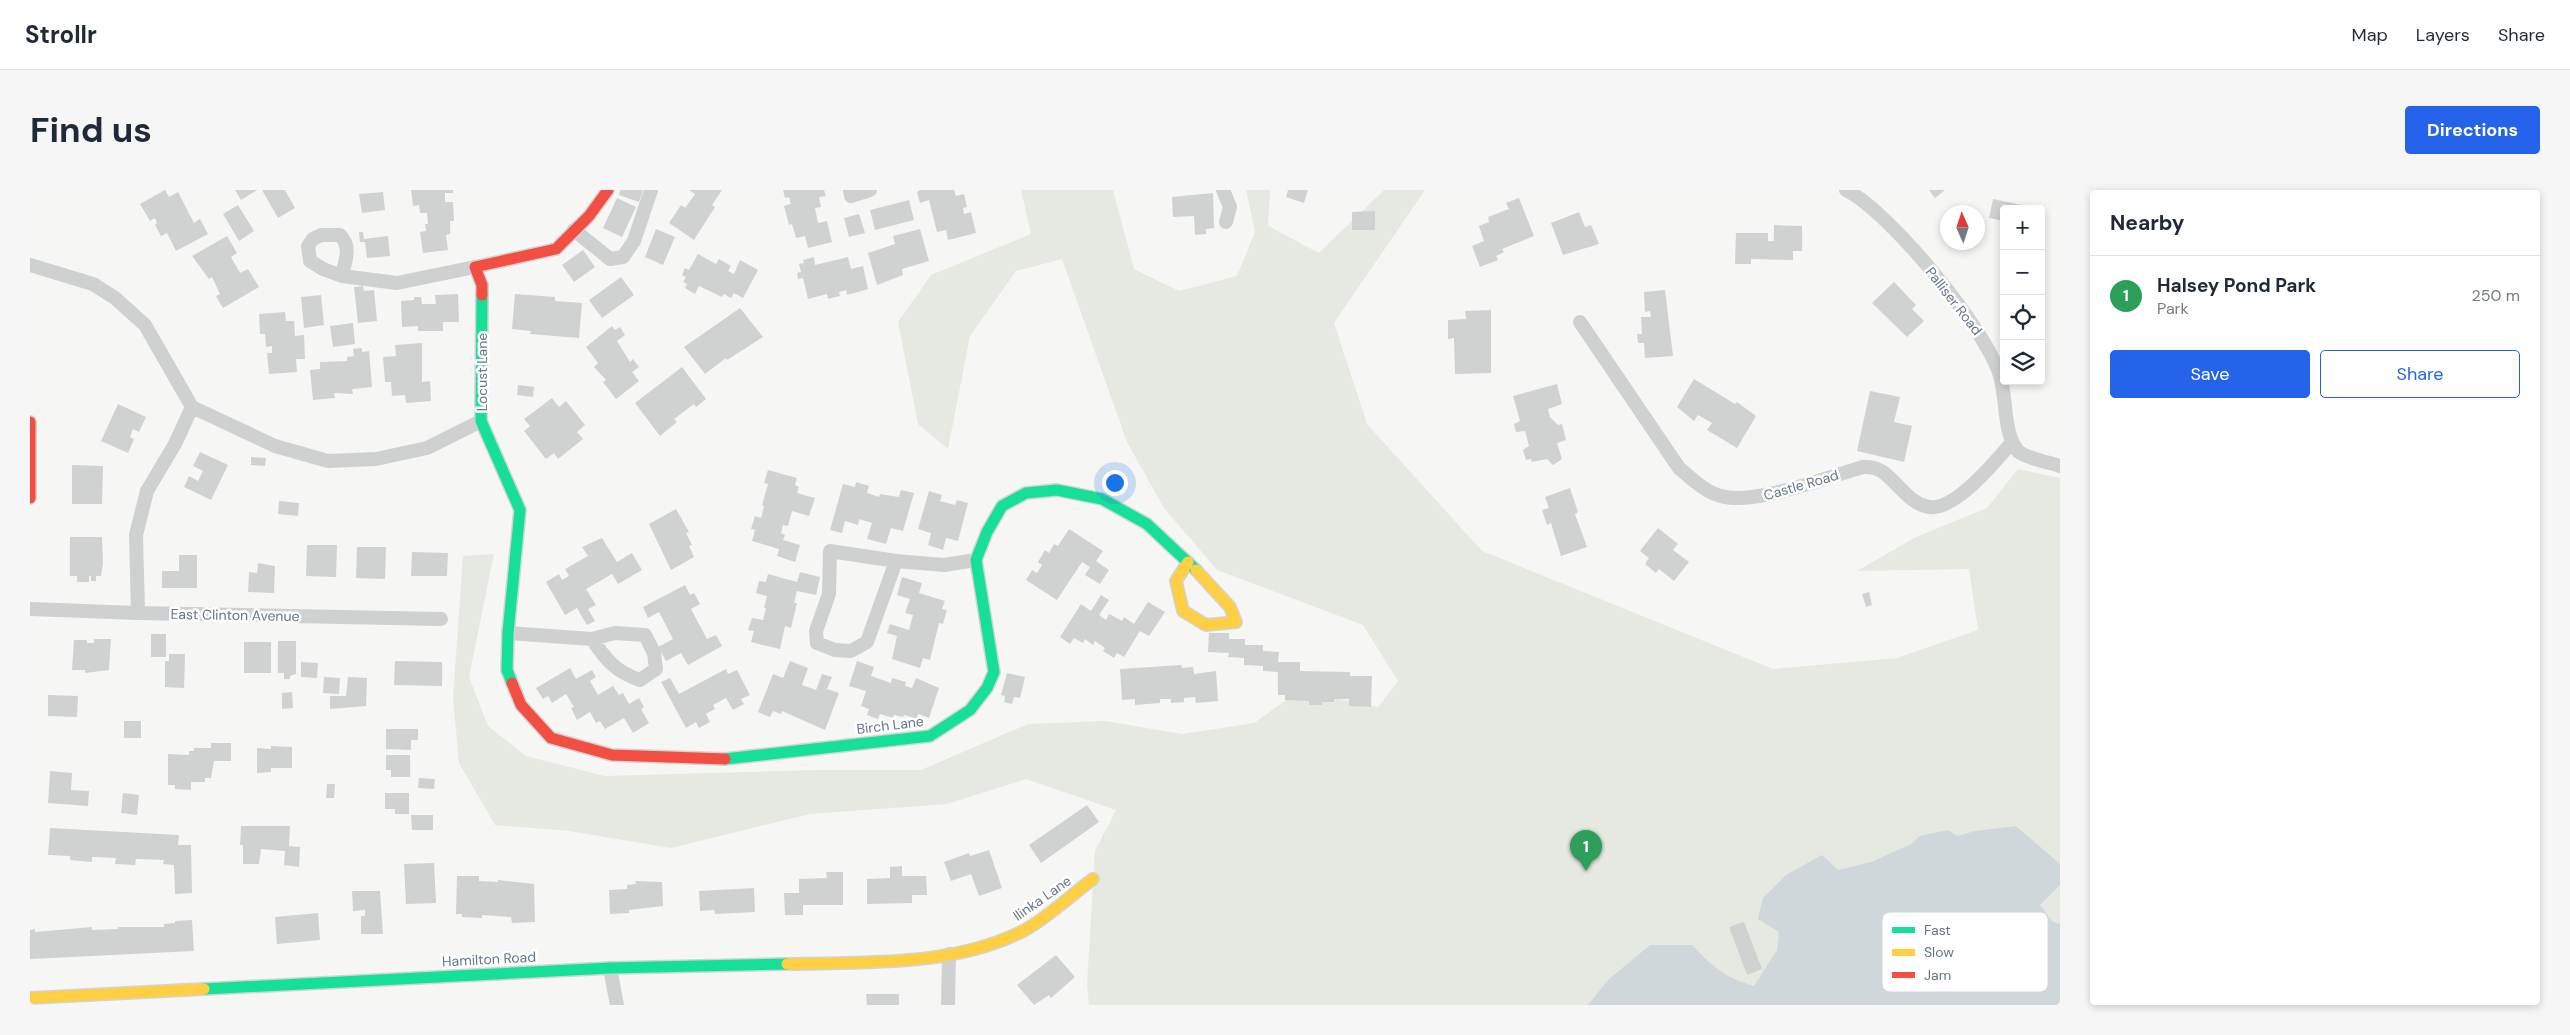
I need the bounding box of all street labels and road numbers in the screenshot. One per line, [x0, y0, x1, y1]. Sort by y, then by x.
street label: Palliser Road [1922, 263, 1986, 339]
street label: Locust Lane [473, 333, 491, 411]
street label: Castle Road [1761, 466, 1841, 504]
street label: East Clinton Avenue [170, 605, 300, 625]
street label: Birch Lane [855, 712, 925, 738]
street label: Ilinka Lane [1009, 871, 1075, 925]
street label: Hamilton Road [442, 948, 536, 970]

